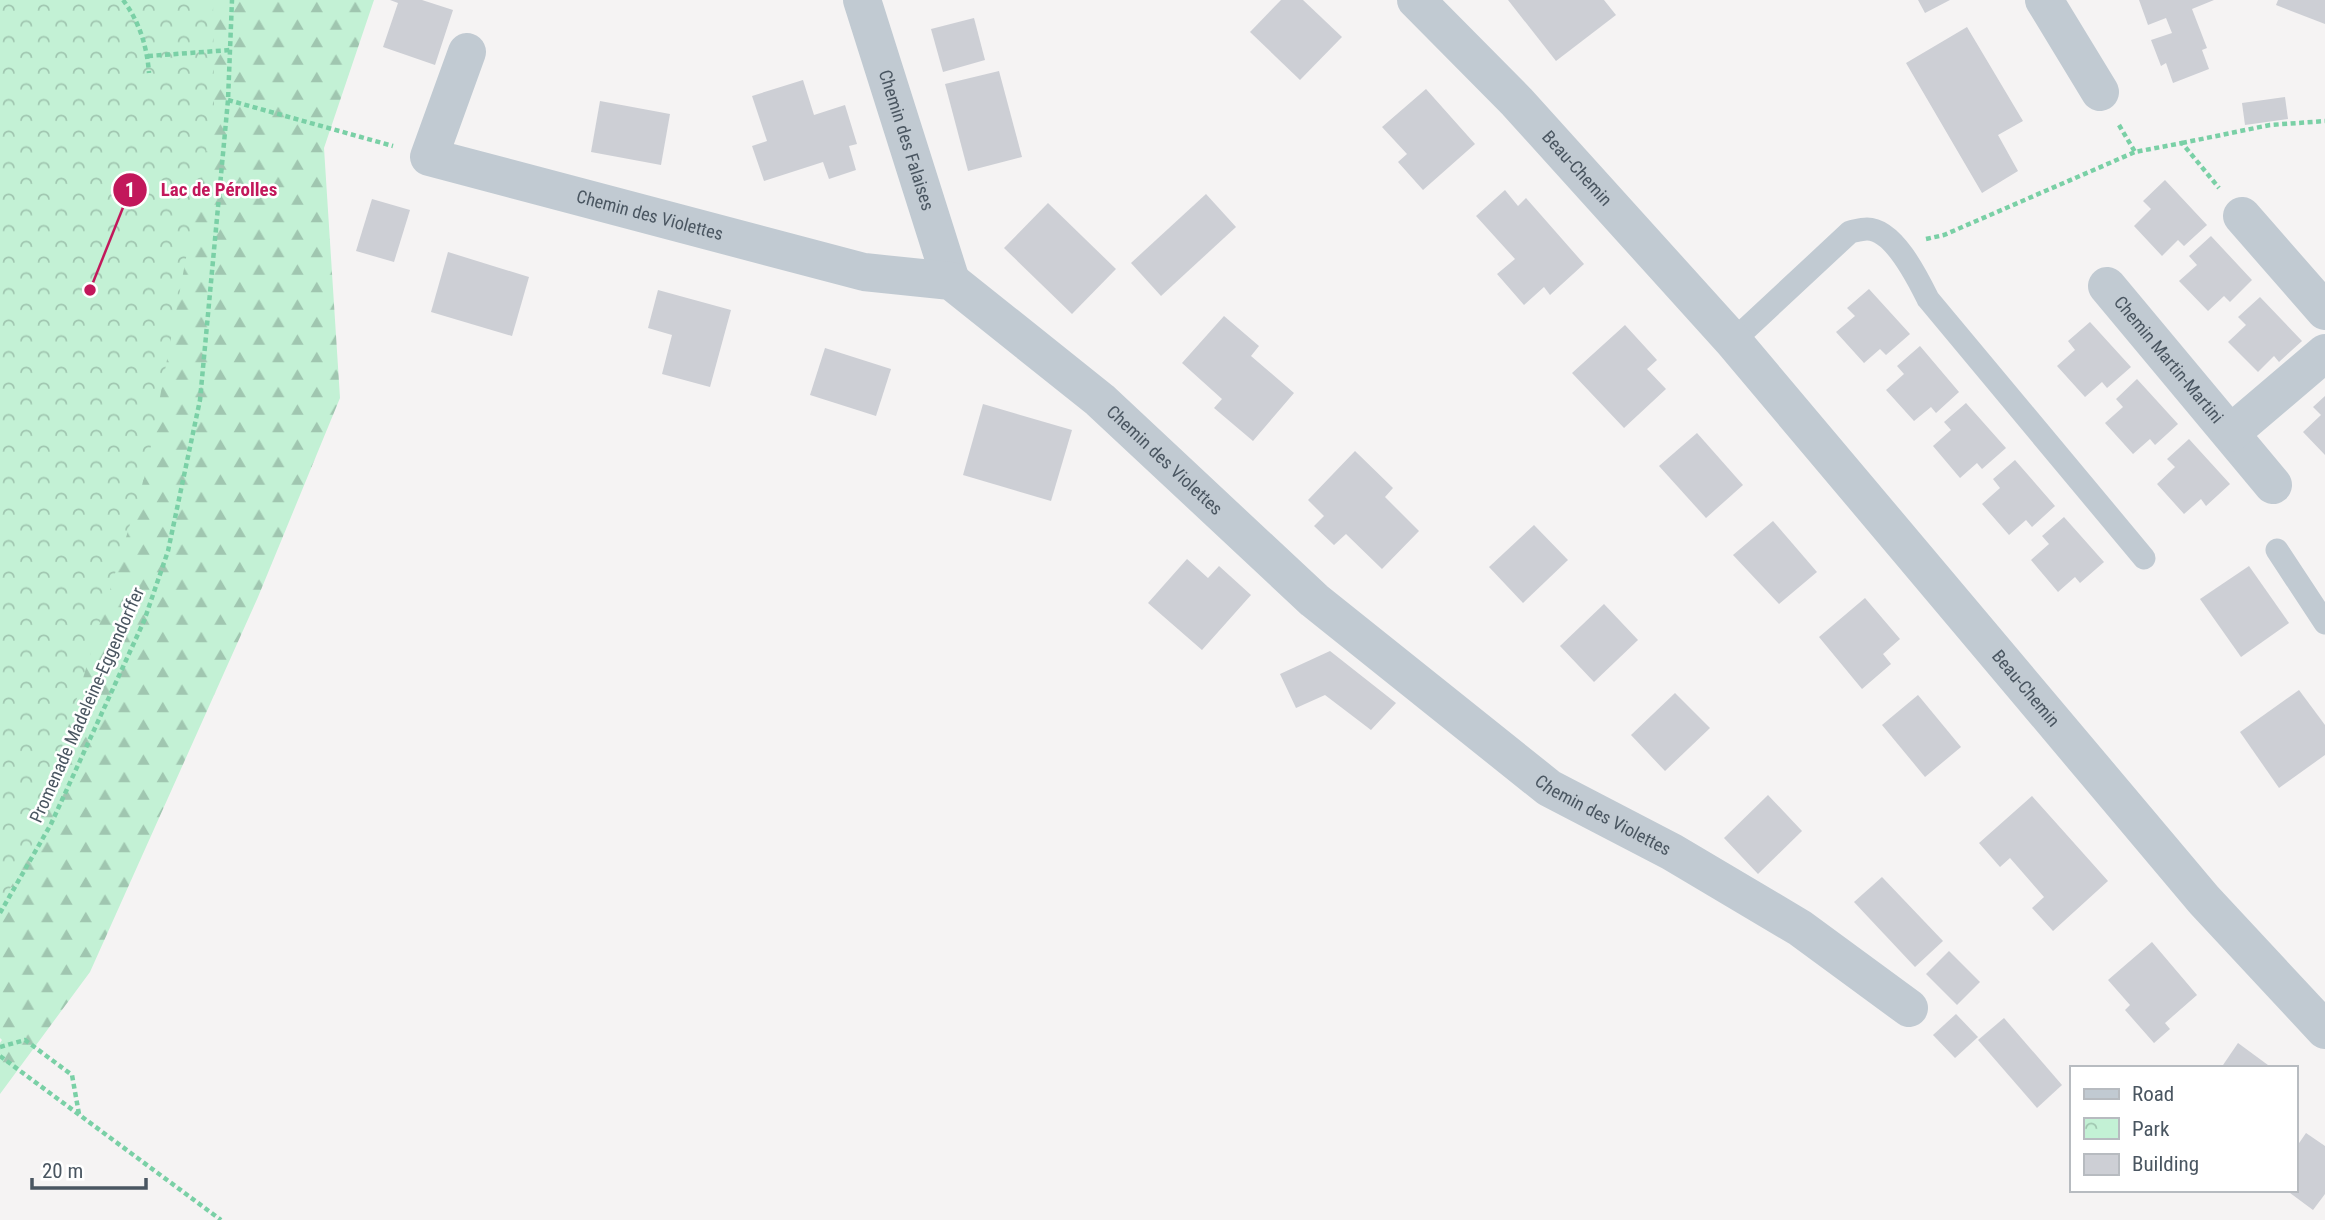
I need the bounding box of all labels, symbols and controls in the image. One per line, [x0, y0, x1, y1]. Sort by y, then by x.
street label: Chemin des Falaises [875, 67, 939, 213]
street label: Beau-Chemin [1538, 126, 1617, 210]
callout: Lac de Pérolles [112, 170, 292, 210]
text: 1 [125, 178, 135, 202]
text: Lac de Pérolles [161, 178, 277, 201]
street label: Chemin des Violettes [574, 185, 725, 244]
street label: Chemin Martin-Martini [2110, 292, 2228, 427]
street label: Chemin des Violettes [1103, 401, 1227, 519]
street label: Promenade Madeleine-Eggendorffer [25, 583, 148, 826]
street label: Beau-Chemin [1988, 645, 2064, 731]
street label: Chemin des Violettes [1531, 770, 1675, 860]
legend [2070, 1066, 2297, 1192]
text: Road [2132, 1082, 2174, 1106]
text: Park [2132, 1117, 2170, 1141]
scale bar [32, 1146, 145, 1190]
text: Building [2132, 1152, 2199, 1176]
text: 20 m [42, 1159, 83, 1183]

